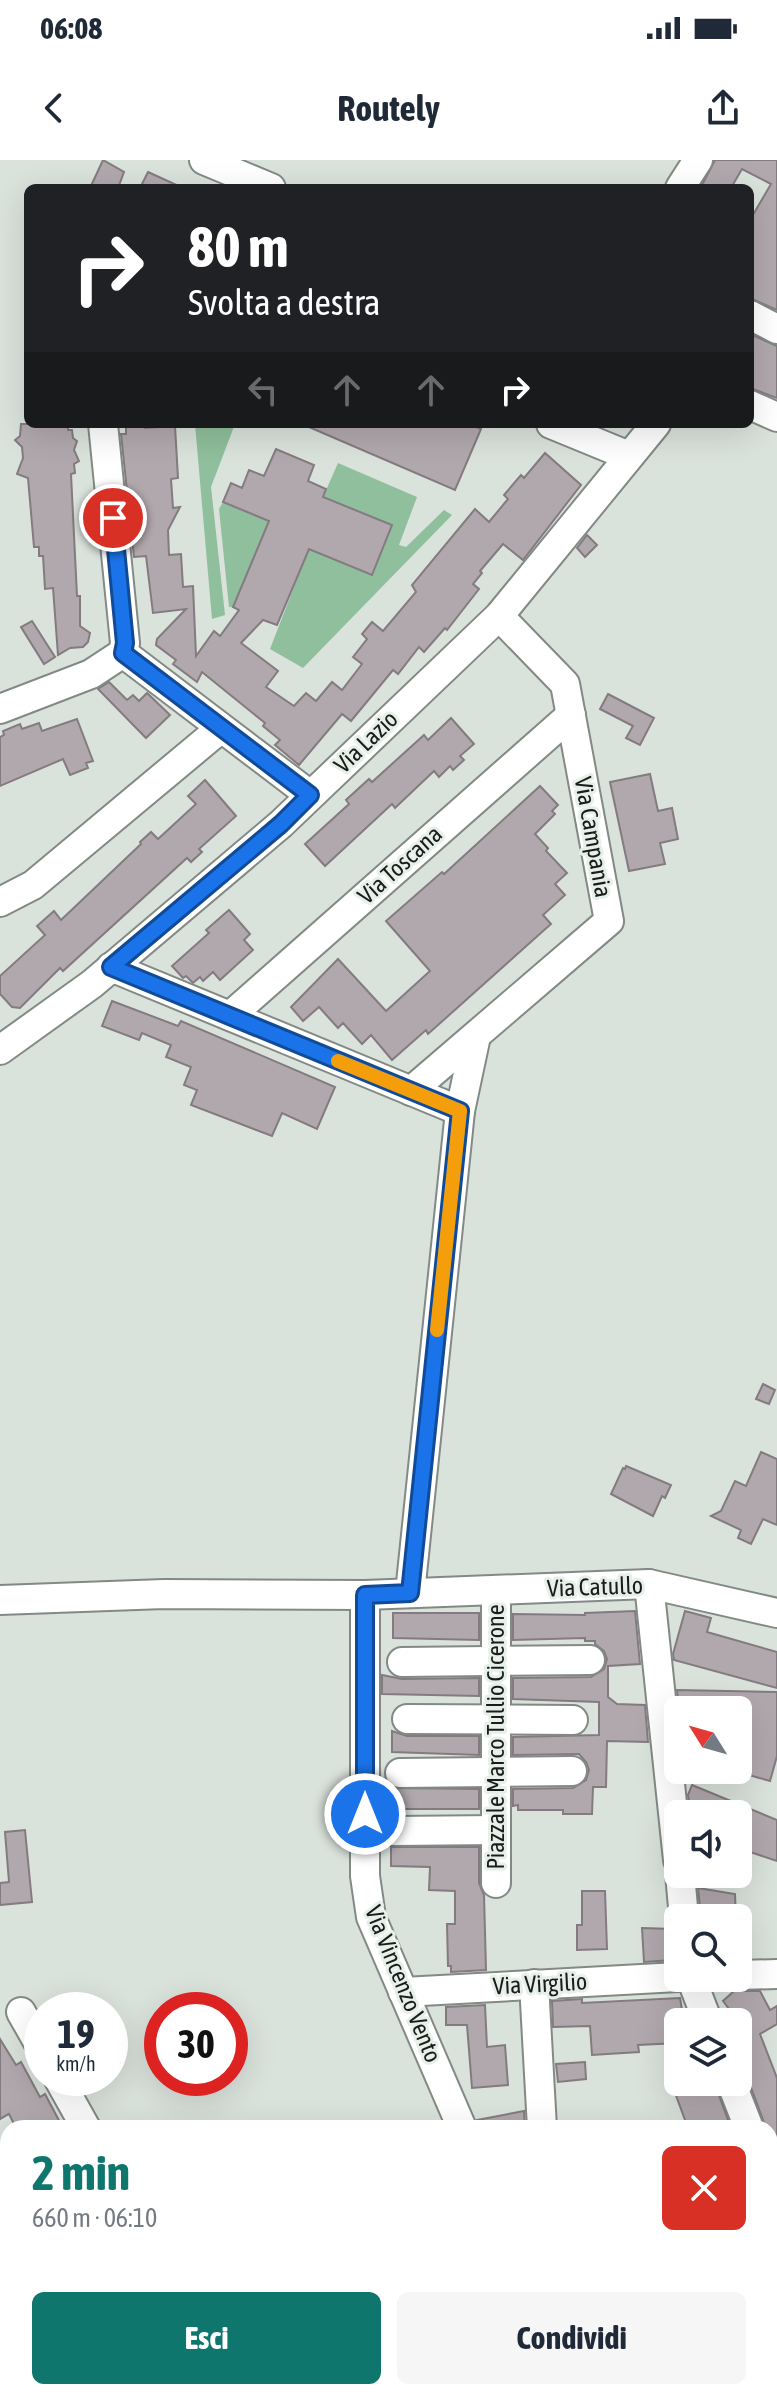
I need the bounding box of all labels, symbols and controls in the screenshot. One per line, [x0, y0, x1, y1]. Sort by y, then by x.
text: 06:08 [40, 11, 102, 45]
icon: back [32, 86, 76, 130]
icon: share [701, 86, 745, 130]
text: Routely [337, 87, 440, 129]
text: 80 m [188, 215, 289, 279]
icon: right [56, 216, 160, 320]
text: Svolta a destra [188, 281, 381, 323]
icon: left [241, 368, 285, 412]
icon: ahead [325, 368, 369, 412]
icon: ahead [409, 368, 453, 412]
icon: right [493, 368, 537, 412]
pin [79, 484, 147, 552]
icon: arrive [91, 496, 135, 540]
street label: Via Lazio [328, 705, 403, 778]
street label: Via Campania [570, 775, 617, 899]
street label: Via Toscana [352, 820, 447, 909]
street label: Via Catullo [547, 1571, 643, 1602]
street label: Piazzale Marco Tullio Cicerone [482, 1604, 509, 1870]
north arrow [664, 1696, 752, 1784]
map controls [664, 1696, 752, 2096]
position arrow [323, 1772, 407, 1856]
button: sound [664, 1800, 752, 1888]
street label: Via Vincenzo Vento [360, 1902, 447, 2066]
button: search [664, 1904, 752, 1992]
street label: Via Virgilio [492, 1968, 588, 1999]
speed limit sign: 30 [144, 1992, 248, 2096]
button: layers [664, 2008, 752, 2096]
text: 19 [57, 2011, 95, 2056]
text: km/h [56, 2052, 96, 2075]
text: 2 min [32, 2145, 130, 2200]
button: close [662, 2146, 746, 2230]
text: 660 m · 06:10 [32, 2203, 157, 2233]
button: Esci [32, 2292, 381, 2384]
button: Condividi [397, 2292, 746, 2384]

